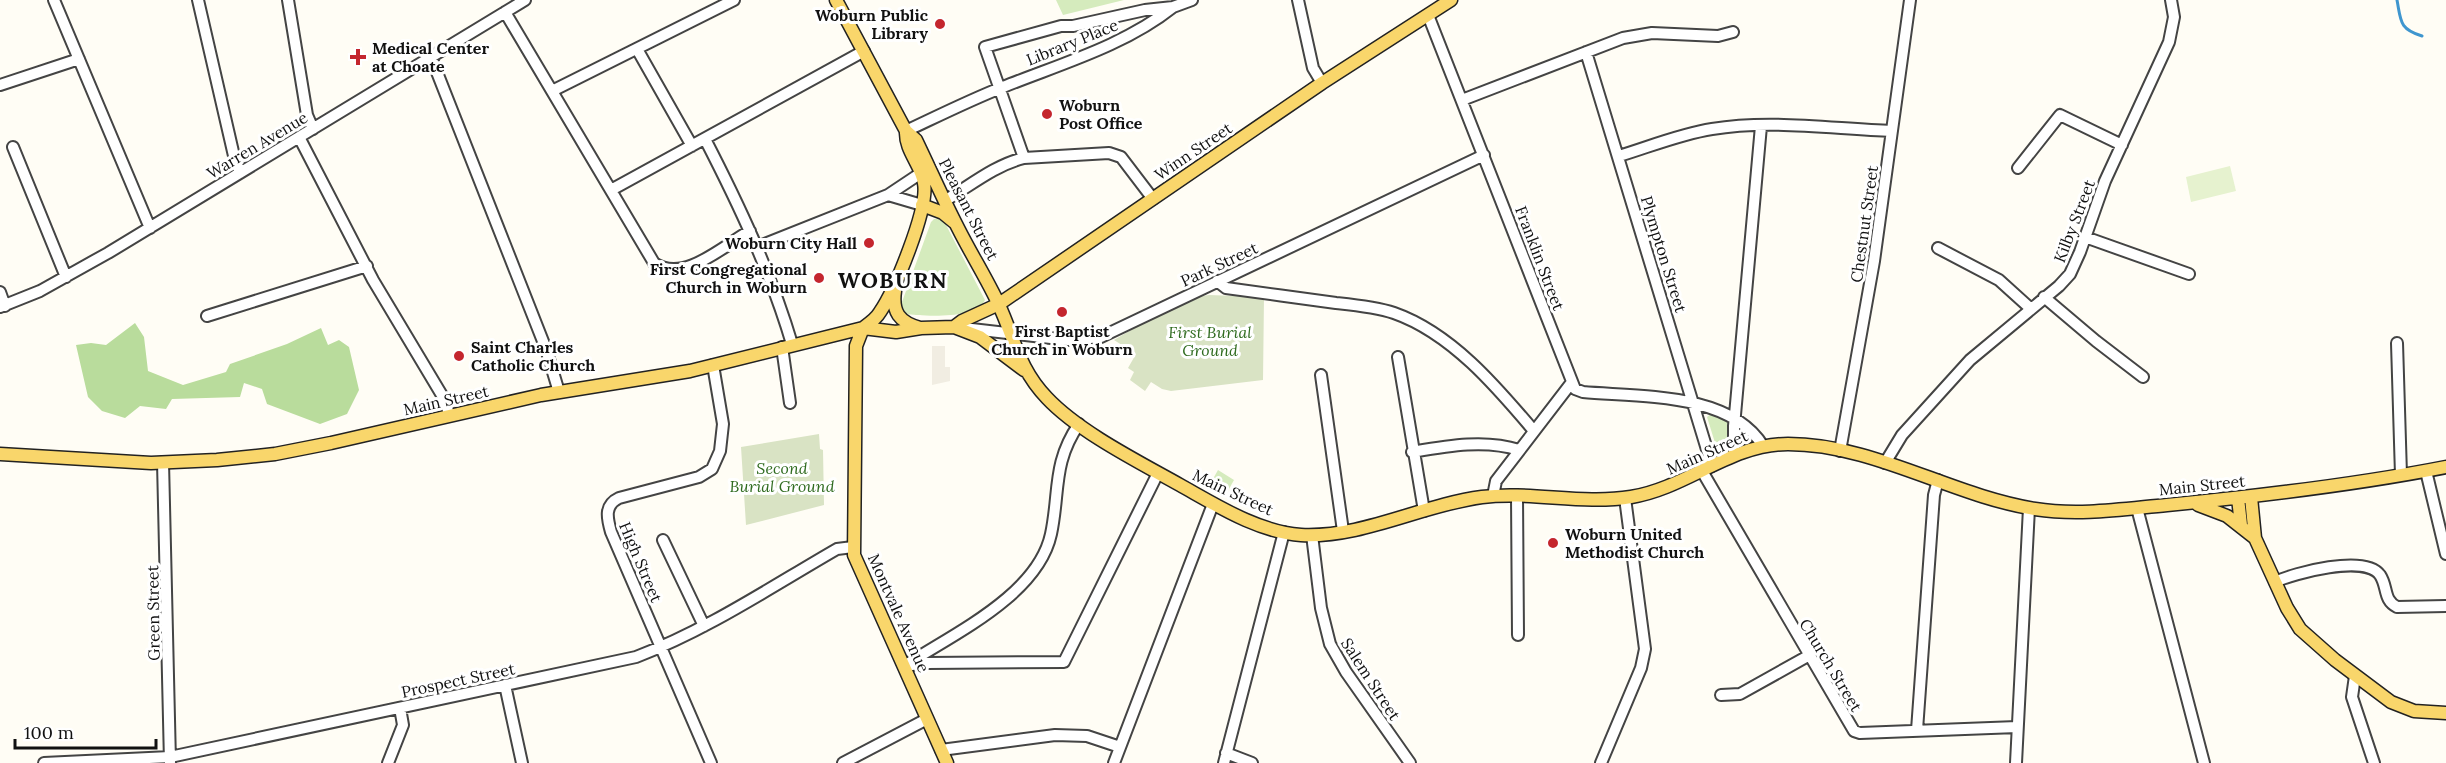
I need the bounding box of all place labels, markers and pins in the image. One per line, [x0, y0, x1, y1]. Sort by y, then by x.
place label: Woburn Public Library [815, 5, 929, 43]
marker: Woburn Public Library [933, 17, 947, 31]
place label: Medical Center at Choate [372, 38, 489, 76]
marker: Medical Center at Choate [349, 48, 367, 66]
place label: Woburn Post Office [1059, 95, 1143, 133]
marker: Woburn Post Office [1040, 107, 1054, 121]
place label: Woburn City Hall [725, 233, 857, 253]
marker: Woburn City Hall [862, 236, 876, 250]
place label: First Congregational Church in Woburn [650, 259, 807, 297]
marker: First Congregational Church in Woburn [812, 271, 826, 285]
marker: First Baptist Church in Woburn [1055, 305, 1069, 319]
place label: First Baptist Church in Woburn [991, 321, 1133, 359]
place label: Saint Charles Catholic Church [471, 337, 595, 375]
marker: Saint Charles Catholic Church [452, 349, 466, 363]
place label: Woburn United Methodist Church [1565, 524, 1704, 562]
marker: Woburn United Methodist Church [1546, 536, 1560, 550]

